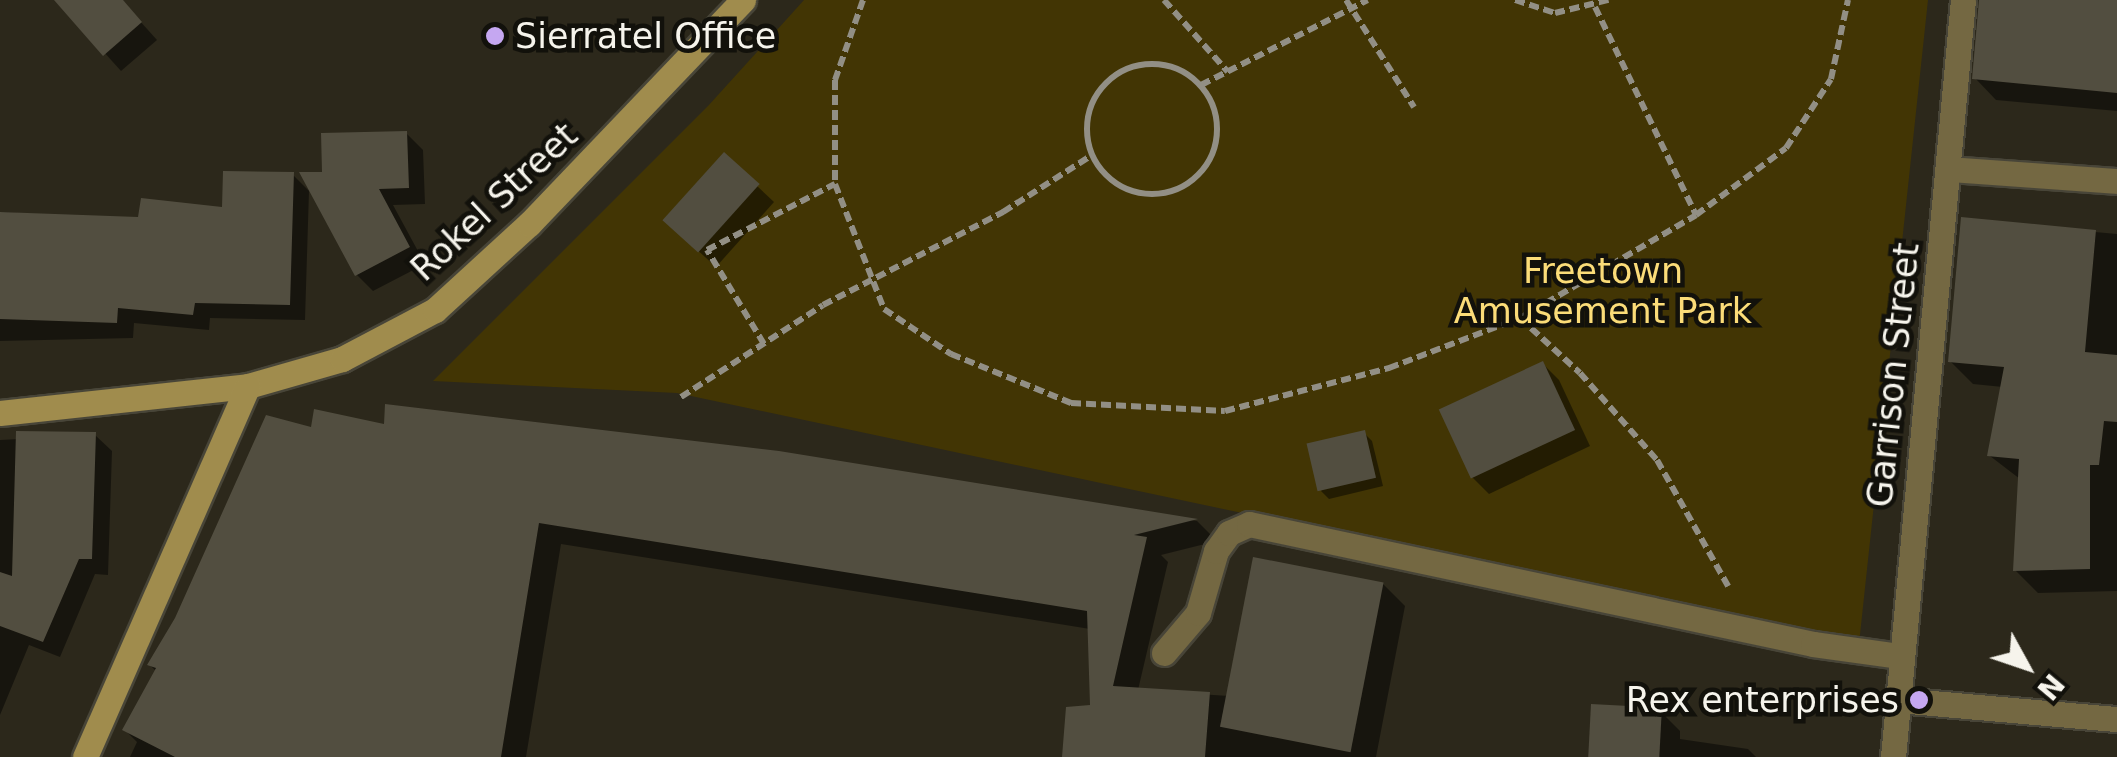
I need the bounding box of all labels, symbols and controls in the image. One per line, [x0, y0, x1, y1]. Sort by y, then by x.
place label: Sierratel Office [515, 15, 776, 57]
marker: Sierratel Office [484, 25, 506, 47]
street label: Rokel Street [402, 114, 586, 290]
street label: Garrison Street [1858, 241, 1928, 509]
park label: Freetown Amusement Park [1454, 250, 1752, 332]
north arrow [1977, 617, 2077, 717]
text: N [2030, 667, 2071, 706]
place label: Rex enterprises [1626, 679, 1899, 721]
marker: Rex enterprises [1908, 689, 1930, 711]

